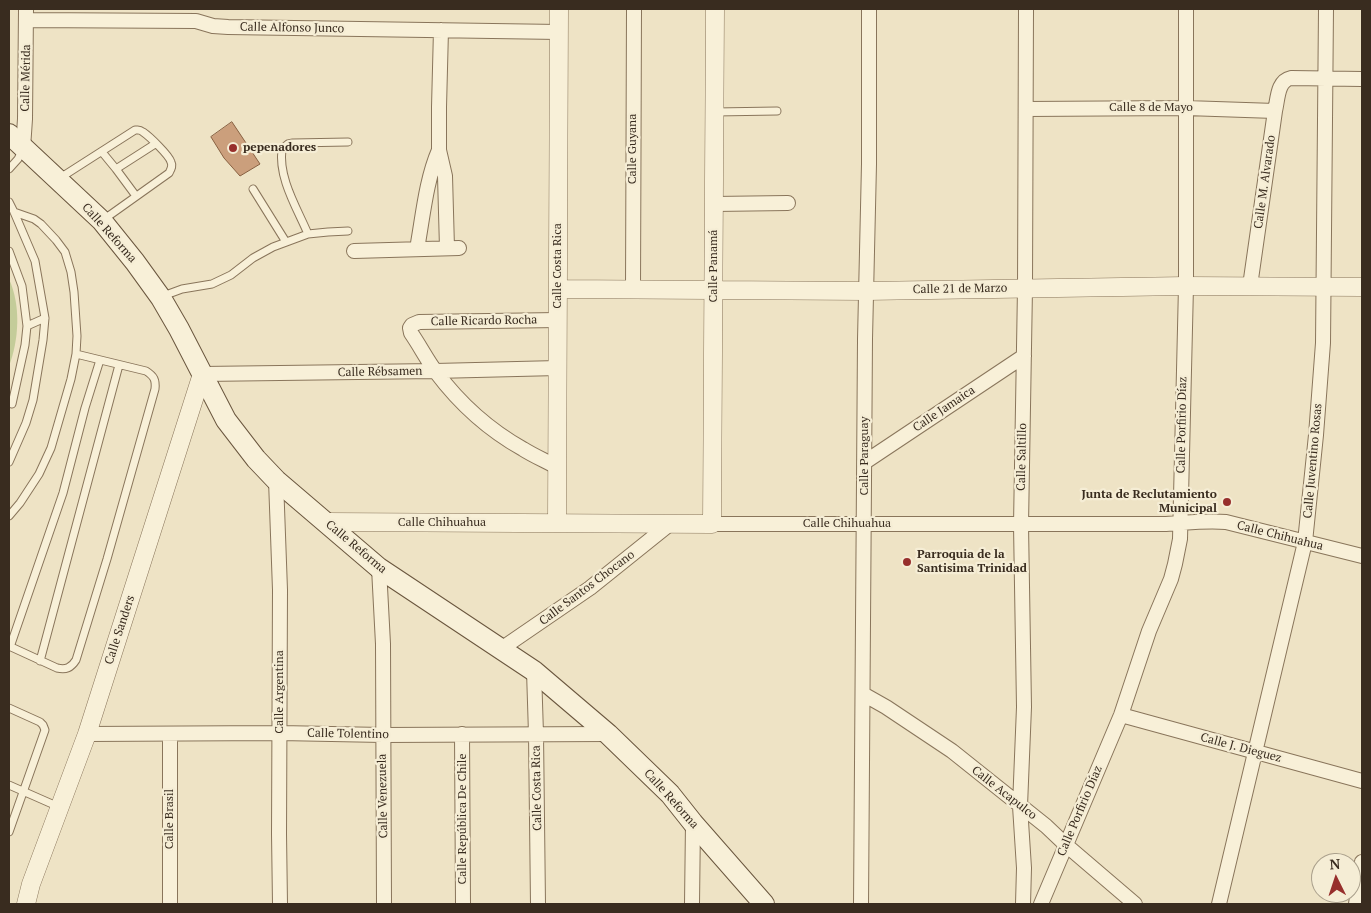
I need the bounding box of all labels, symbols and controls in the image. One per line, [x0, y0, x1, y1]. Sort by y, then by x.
street label: Calle Alfonso Junco [240, 20, 344, 36]
street label: Calle Mérida [18, 44, 34, 112]
street label: Calle 8 de Mayo [1109, 101, 1193, 115]
street label: Calle Guyana [626, 114, 640, 184]
street label: Calle M. Alvarado [1251, 134, 1279, 230]
place label: pepenadores [243, 141, 316, 155]
marker: pepenadores [227, 142, 239, 154]
street label: Calle Reforma [79, 200, 139, 266]
street label: Calle Costa Rica [551, 223, 565, 309]
street label: Calle Panamá [707, 230, 721, 302]
street label: Calle 21 de Marzo [913, 281, 1007, 297]
street label: Calle Ricardo Rocha [431, 313, 537, 329]
street label: Calle Rébsamen [338, 364, 422, 380]
street label: Calle Porfirio Díaz [1174, 376, 1190, 474]
street label: Calle Jamaica [910, 383, 978, 435]
street label: Calle Juventino Rosas [1301, 403, 1325, 519]
street label: Calle Paraguay [858, 416, 872, 496]
street label: Calle Saltillo [1014, 423, 1030, 491]
place label: Junta de Reclutamiento Municipal [1081, 488, 1217, 516]
marker: Junta de Reclutamiento Municipal [1221, 496, 1233, 508]
street label: Calle Chihuahua [398, 516, 486, 530]
street label: Calle Reforma [323, 517, 389, 577]
street label: Calle Chihuahua [803, 517, 891, 531]
street label: Calle Chihuahua [1235, 518, 1325, 554]
street label: Calle Santos Chocano [537, 547, 637, 629]
place label: Parroquia de la Santisima Trinidad [917, 548, 1027, 576]
marker: Parroquia de la Santisima Trinidad [901, 556, 913, 568]
street label: Calle Sanders [102, 593, 138, 667]
street label: Calle Argentina [273, 650, 287, 734]
street label: Calle Tolentino [307, 726, 389, 742]
street label: Calle J. Dieguez [1199, 730, 1283, 766]
street label: Calle Costa Rica [529, 745, 545, 831]
street label: Calle Venezuela [375, 754, 391, 838]
street label: Calle República De Chile [456, 754, 470, 884]
street label: Calle Acapulco [969, 763, 1039, 823]
street label: Calle Porfirio Díaz [1054, 764, 1106, 858]
street label: Calle Reforma [641, 766, 701, 832]
street label: Calle Brasil [163, 789, 177, 849]
north arrow [1311, 853, 1361, 903]
text: N [1329, 854, 1341, 873]

